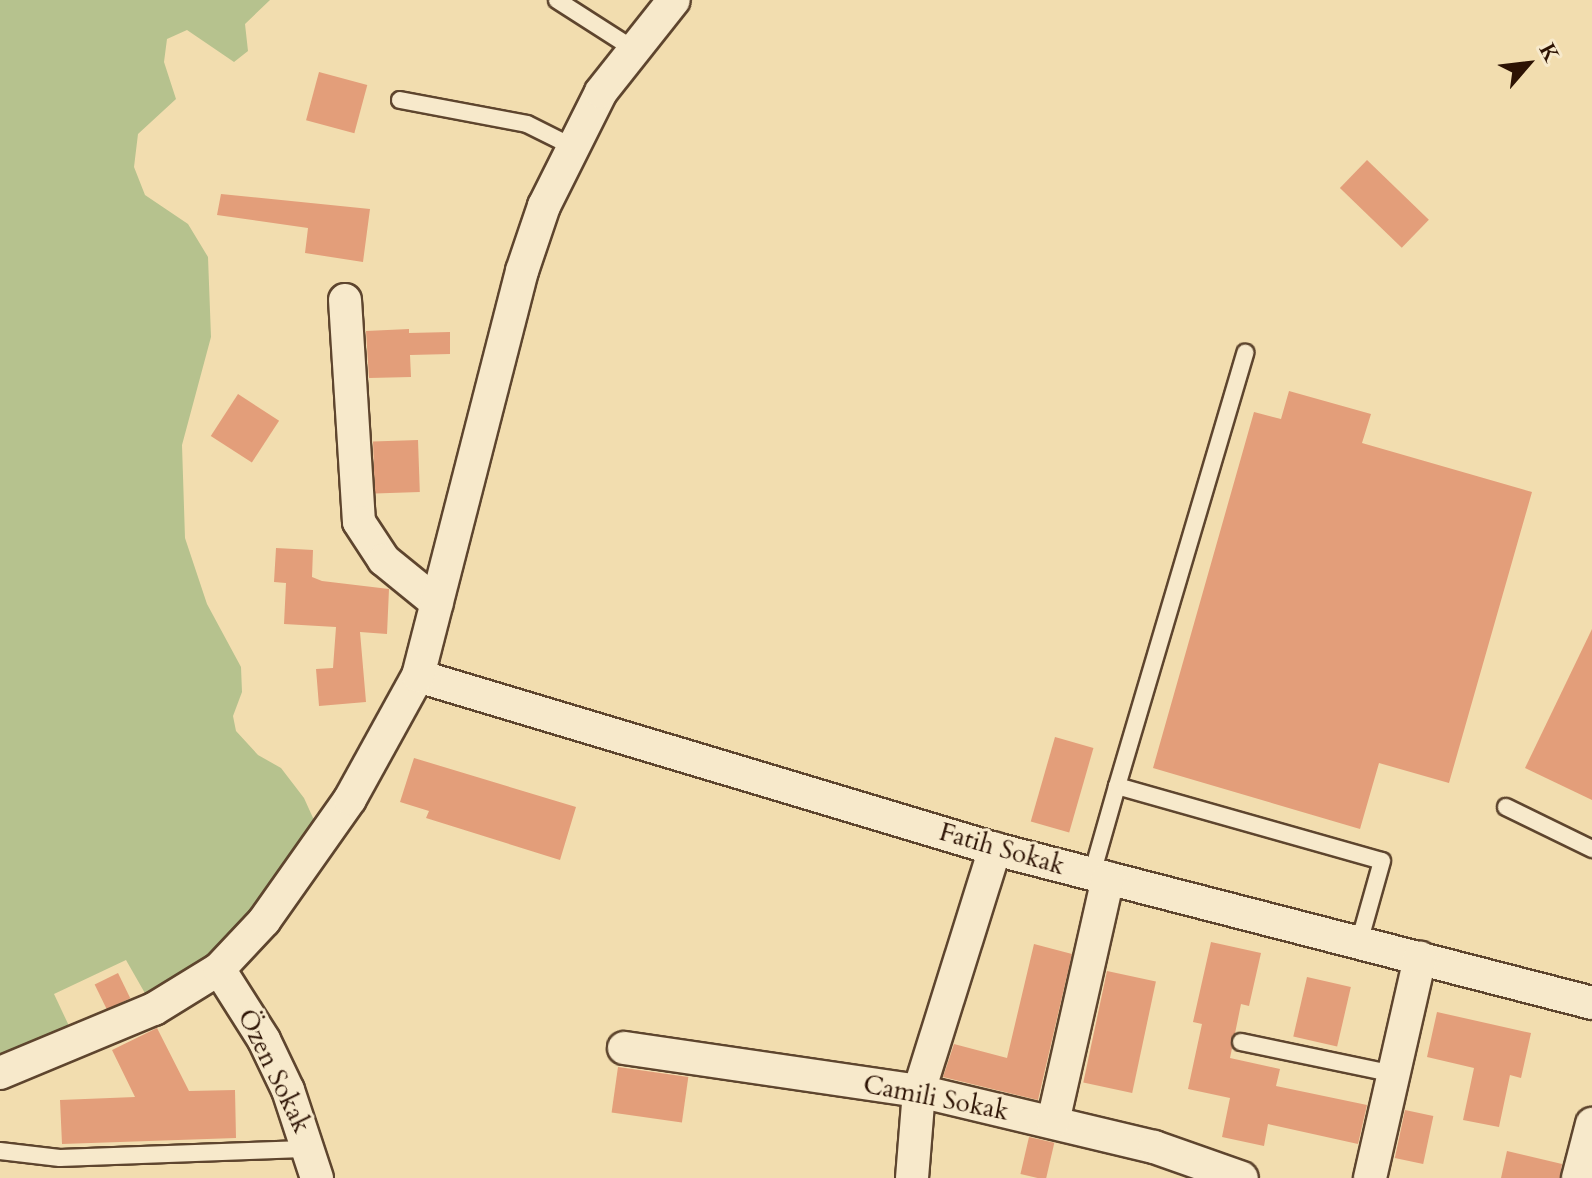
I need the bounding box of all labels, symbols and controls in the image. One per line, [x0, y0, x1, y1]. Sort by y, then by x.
north arrow [1488, 24, 1568, 104]
text: K [1532, 38, 1567, 68]
street label: Fatih Sokak [936, 816, 1068, 882]
street label: Özen Sokak [231, 1004, 317, 1138]
street label: Camili Sokak [861, 1069, 1011, 1127]

